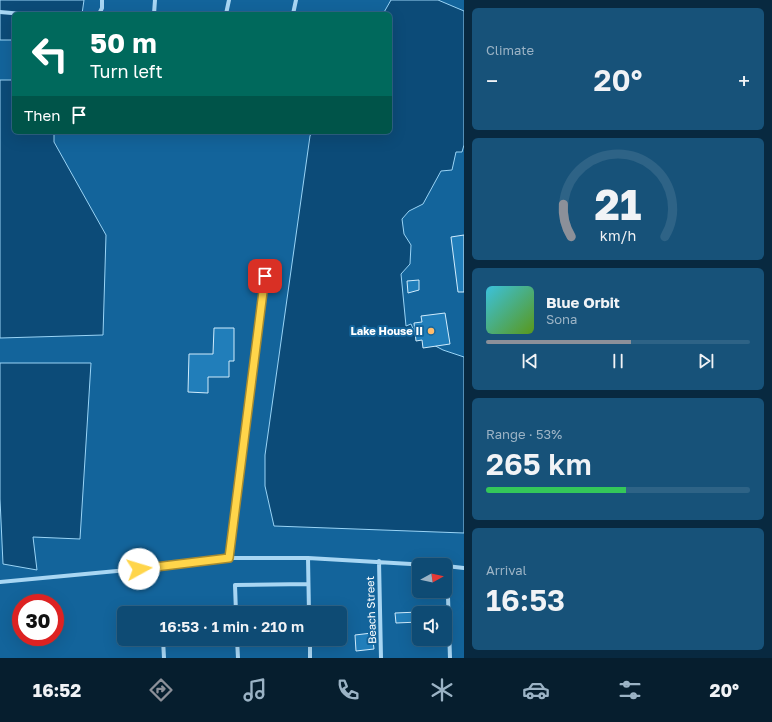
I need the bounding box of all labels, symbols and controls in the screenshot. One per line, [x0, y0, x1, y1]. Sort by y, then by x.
text: 50 m [90, 26, 157, 59]
icon: left [24, 28, 76, 80]
text: Climate [486, 42, 534, 58]
text: Turn left [90, 60, 163, 82]
text: 20° [594, 62, 642, 98]
text: − [486, 67, 498, 94]
text: + [738, 67, 750, 94]
icon: arrive [68, 104, 90, 126]
text: Then [24, 106, 60, 124]
text: 21 [595, 179, 641, 229]
text: km/h [600, 227, 636, 244]
pin [248, 259, 282, 293]
icon: arrive [254, 265, 276, 287]
text: Blue Orbit [546, 293, 620, 311]
text: Sona [546, 311, 577, 327]
place label: Lake House II [350, 324, 423, 337]
marker: Lake House II [426, 326, 436, 336]
icon: previous [519, 350, 541, 372]
icon: pause [607, 350, 629, 372]
icon: next [695, 350, 717, 372]
text: Range · 53% [486, 426, 562, 442]
text: 265 km [486, 446, 592, 482]
position arrow [118, 548, 160, 590]
north arrow [412, 558, 452, 598]
map controls [412, 558, 452, 646]
text: Arrival [486, 562, 527, 578]
street label: Beach Street [363, 576, 378, 644]
text: 16:53 [486, 582, 565, 618]
speed limit sign: 30 [12, 594, 64, 646]
button: sound [412, 606, 452, 646]
text: 16:53 · 1 min · 210 m [160, 617, 304, 635]
icon: directions [147, 676, 175, 704]
icon: music [241, 676, 269, 704]
icon: phone [334, 676, 362, 704]
icon: climate [428, 676, 456, 704]
icon: car [522, 676, 550, 704]
icon: filters [616, 676, 644, 704]
text: 16:52 [33, 679, 81, 701]
text: 20° [709, 679, 739, 701]

